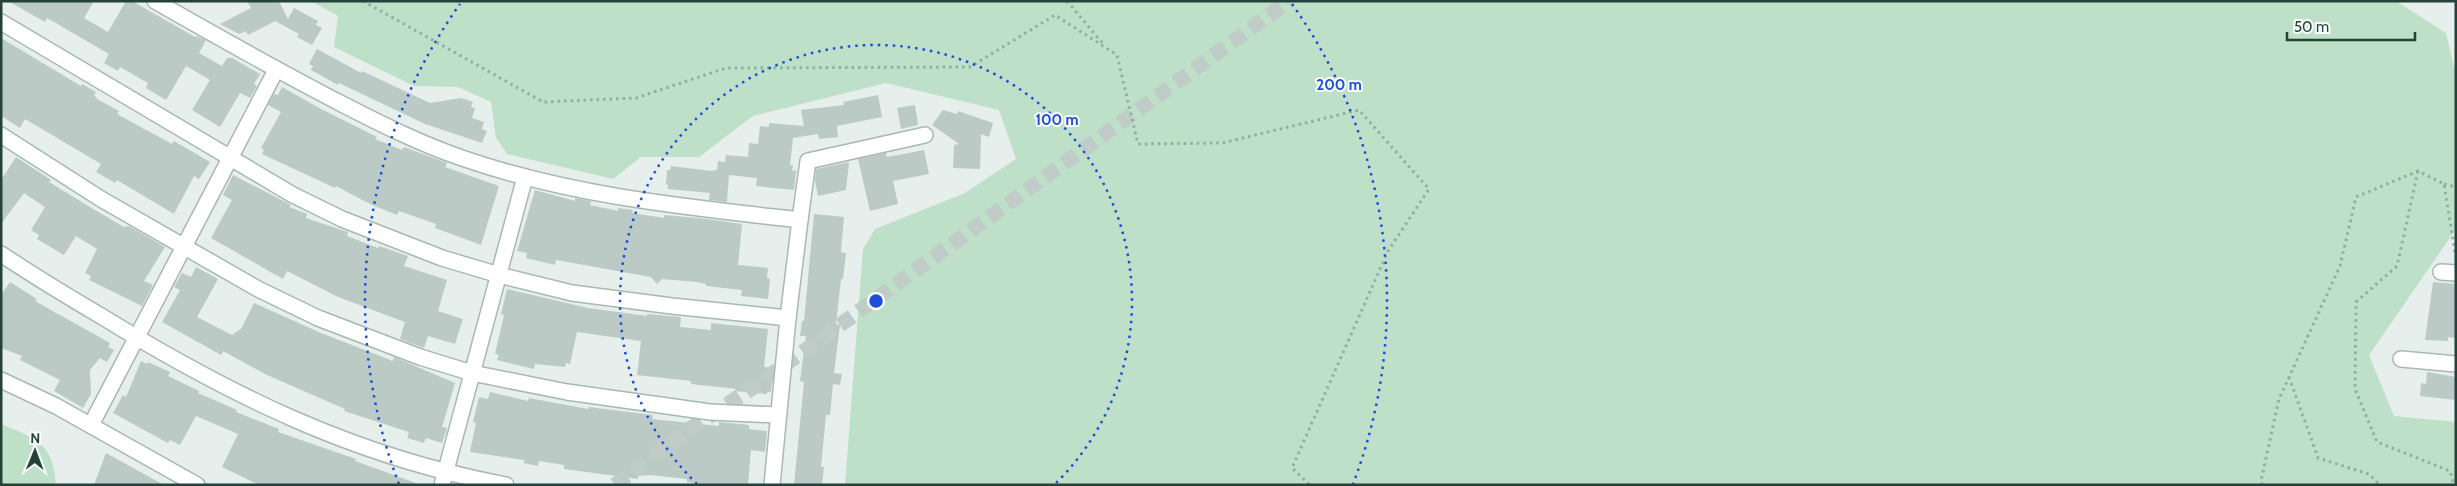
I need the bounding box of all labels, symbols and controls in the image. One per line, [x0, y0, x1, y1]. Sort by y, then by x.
scale bar [2287, 10, 2414, 42]
text: 50 m [2294, 18, 2329, 36]
text: 200 m [1316, 76, 1362, 94]
text: 100 m [1035, 111, 1079, 129]
centre of rings [867, 292, 885, 310]
north arrow [10, 426, 60, 476]
text: N [30, 429, 40, 447]

